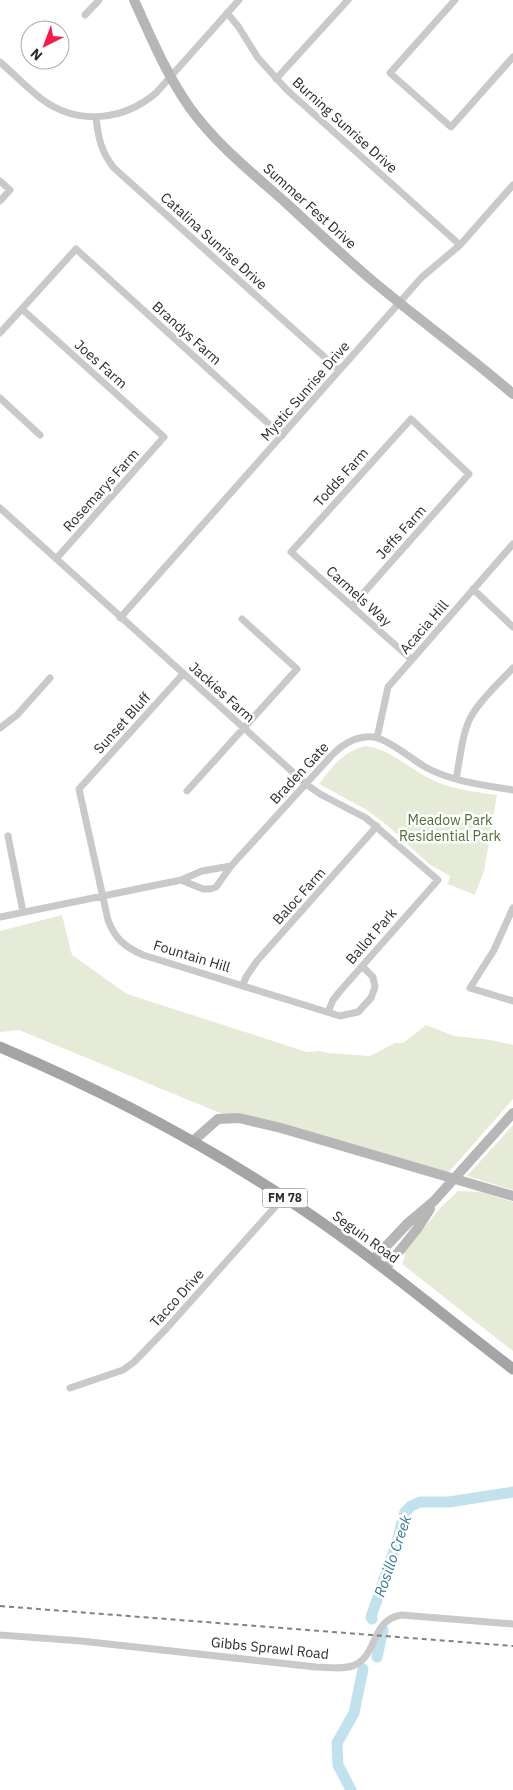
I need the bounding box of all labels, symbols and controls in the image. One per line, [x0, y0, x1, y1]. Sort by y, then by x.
north arrow [20, 20, 70, 70]
text: N [27, 45, 46, 65]
street label: Burning Sunrise Drive [289, 73, 402, 177]
street label: Summer Fest Drive [260, 159, 361, 253]
street label: Catalina Sunrise Drive [157, 188, 271, 294]
street label: Brandys Farm [149, 297, 225, 369]
street label: Joes Farm [71, 336, 131, 392]
street label: Mystic Sunrise Drive [257, 337, 354, 445]
street label: Todds Farm [310, 444, 372, 510]
street label: Rosemarys Farm [59, 445, 143, 535]
street label: Jeffs Farm [372, 501, 430, 563]
street label: Carmels Way [323, 562, 395, 630]
street label: Acacia Hill [396, 596, 452, 658]
street label: Jackies Farm [185, 658, 259, 726]
street label: Sunset Bluff [90, 688, 155, 758]
street label: Braden Gate [266, 738, 333, 808]
park label: Meadow Park Residential Park [399, 811, 502, 845]
street label: Baloc Farm [269, 864, 329, 928]
street label: Ballot Park [342, 904, 401, 968]
street label: Fountain Hill [151, 936, 233, 976]
road number: FM 78 [262, 1188, 308, 1208]
street label: Seguin Road [329, 1207, 403, 1267]
street label: Tacco Drive [146, 1265, 208, 1331]
water label: Rosillo Creek [370, 1512, 415, 1599]
street label: Gibbs Sprawl Road [210, 1633, 330, 1663]

